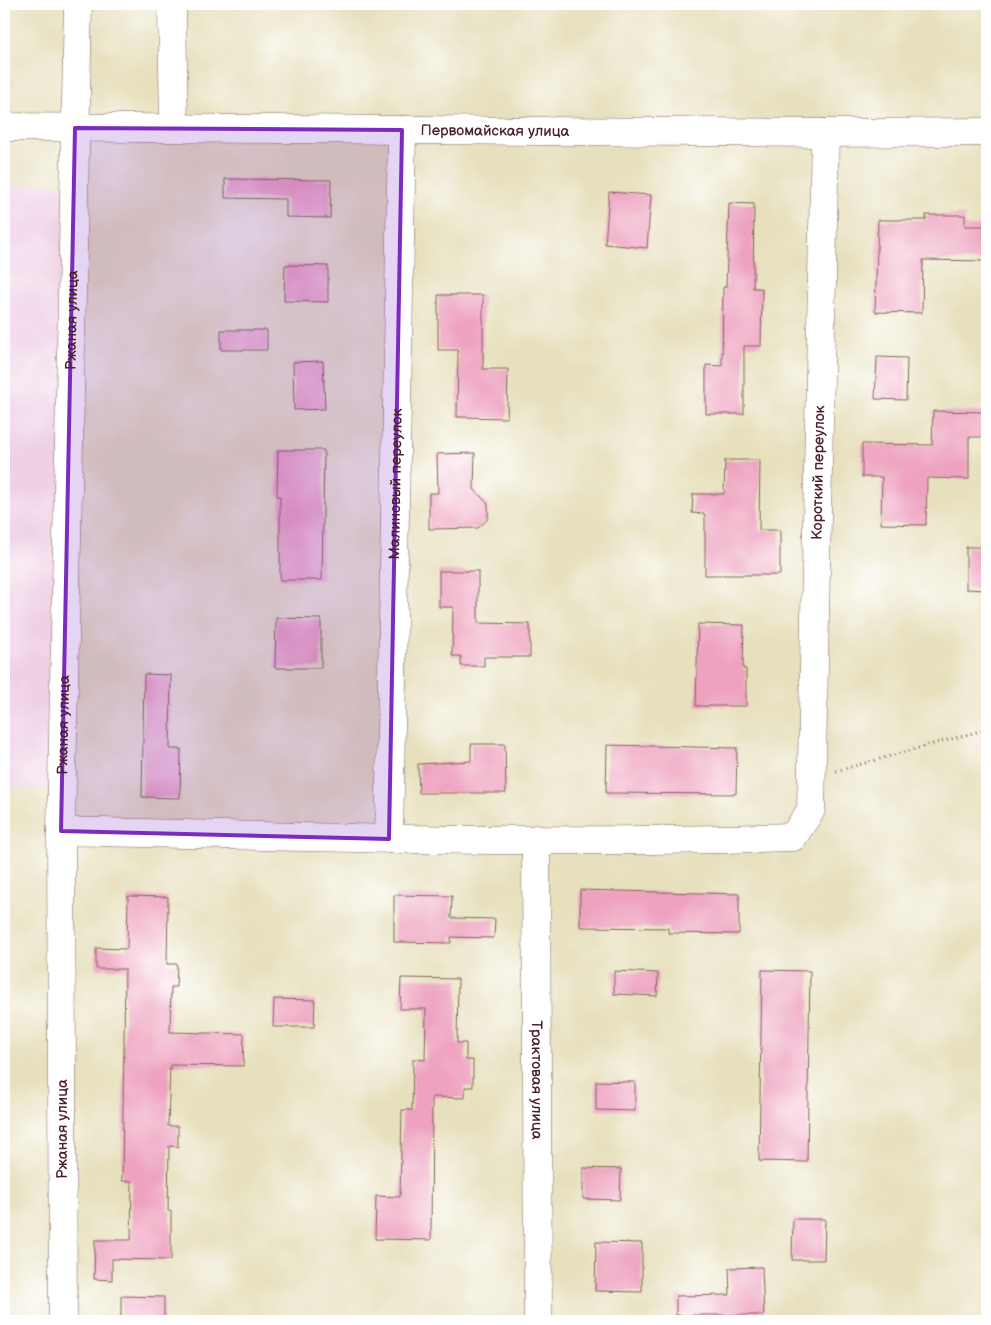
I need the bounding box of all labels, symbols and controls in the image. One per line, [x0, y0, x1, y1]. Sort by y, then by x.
street label: Первомайская улица [420, 121, 570, 141]
street label: Ржаная улица [61, 270, 83, 370]
street label: Короткий переулок [808, 405, 829, 540]
street label: Малиновый переулок [385, 408, 407, 560]
street label: Ржаная улица [53, 675, 74, 775]
street label: Трактовая улица [527, 1020, 546, 1140]
street label: Ржаная улица [53, 1079, 72, 1179]

